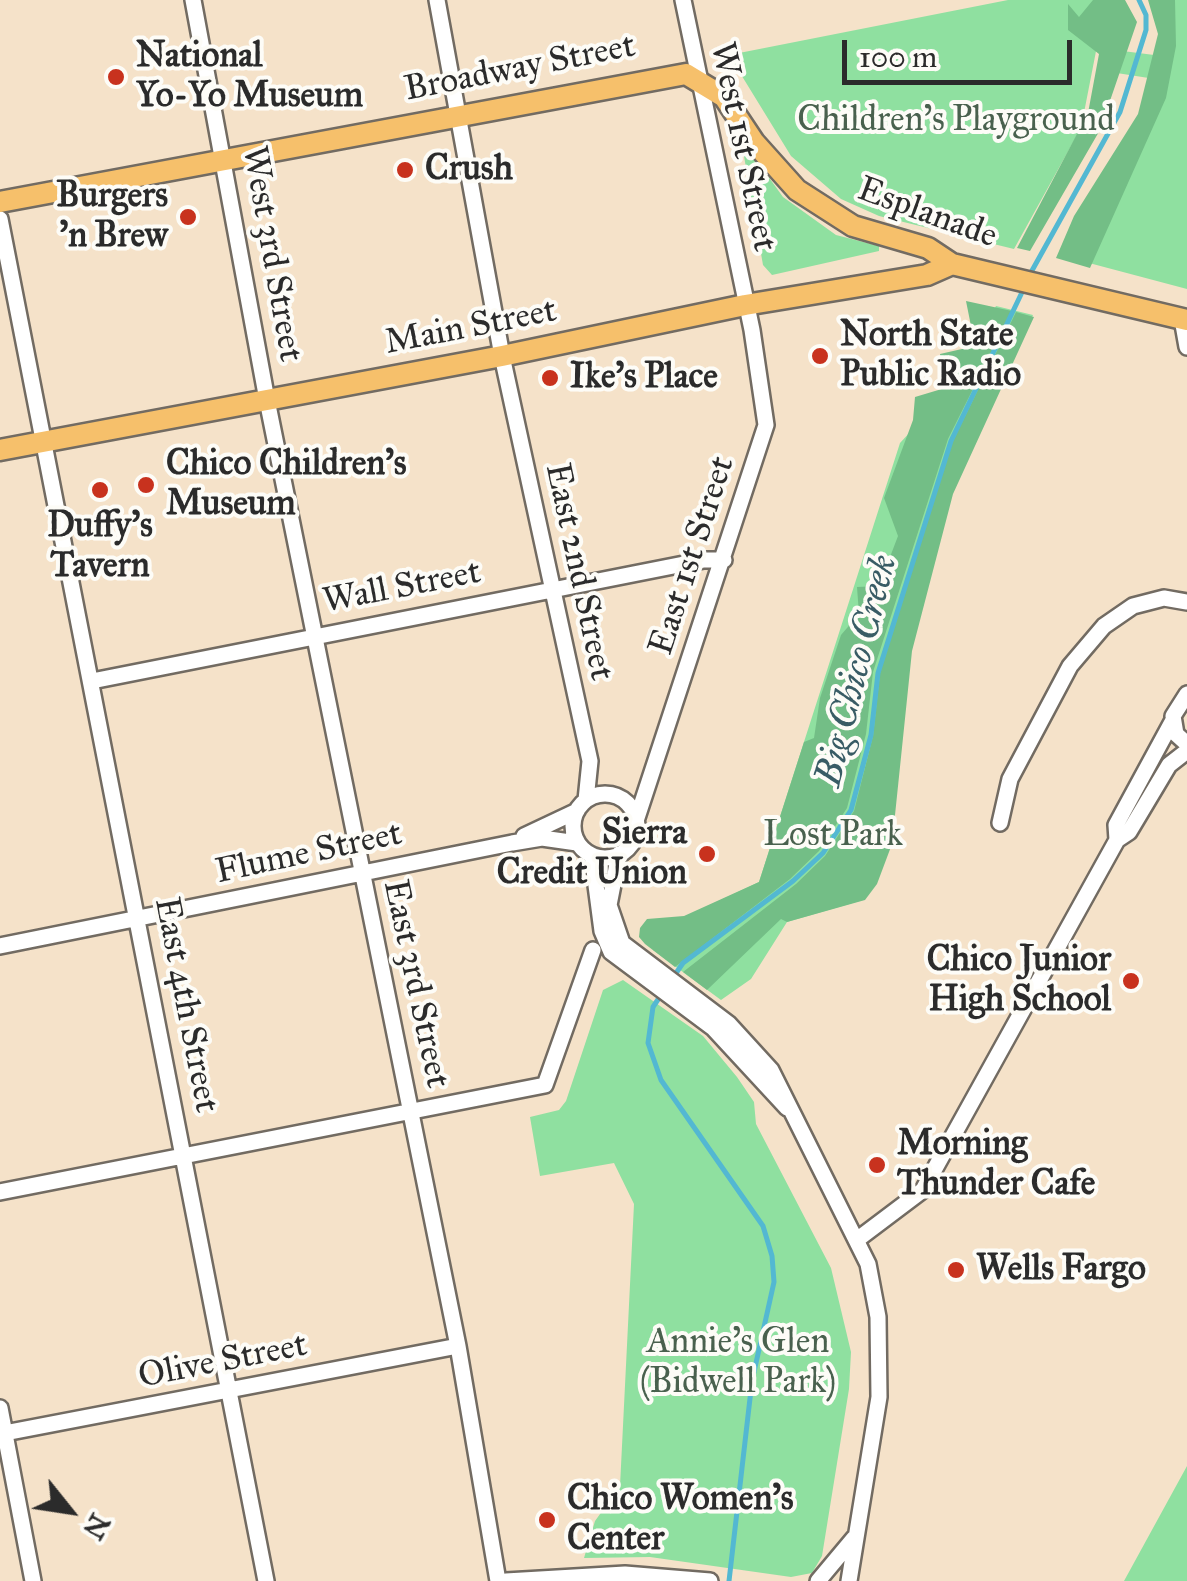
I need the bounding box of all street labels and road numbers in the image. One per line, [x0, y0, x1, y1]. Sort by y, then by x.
street label: Broadway Street [401, 26, 639, 112]
street label: West 1st Street [699, 39, 785, 255]
street label: West 3rd Street [231, 143, 311, 365]
street label: Esplanade [852, 169, 1002, 259]
street label: Main Street [382, 291, 560, 365]
street label: East 1st Street [641, 452, 745, 660]
street label: East 2nd Street [535, 460, 621, 684]
street label: Wall Street [320, 552, 484, 624]
street label: Flume Street [212, 814, 406, 894]
street label: East 3rd Street [372, 876, 458, 1092]
street label: East 4th Street [144, 894, 226, 1116]
street label: Olive Street [135, 1325, 311, 1399]

